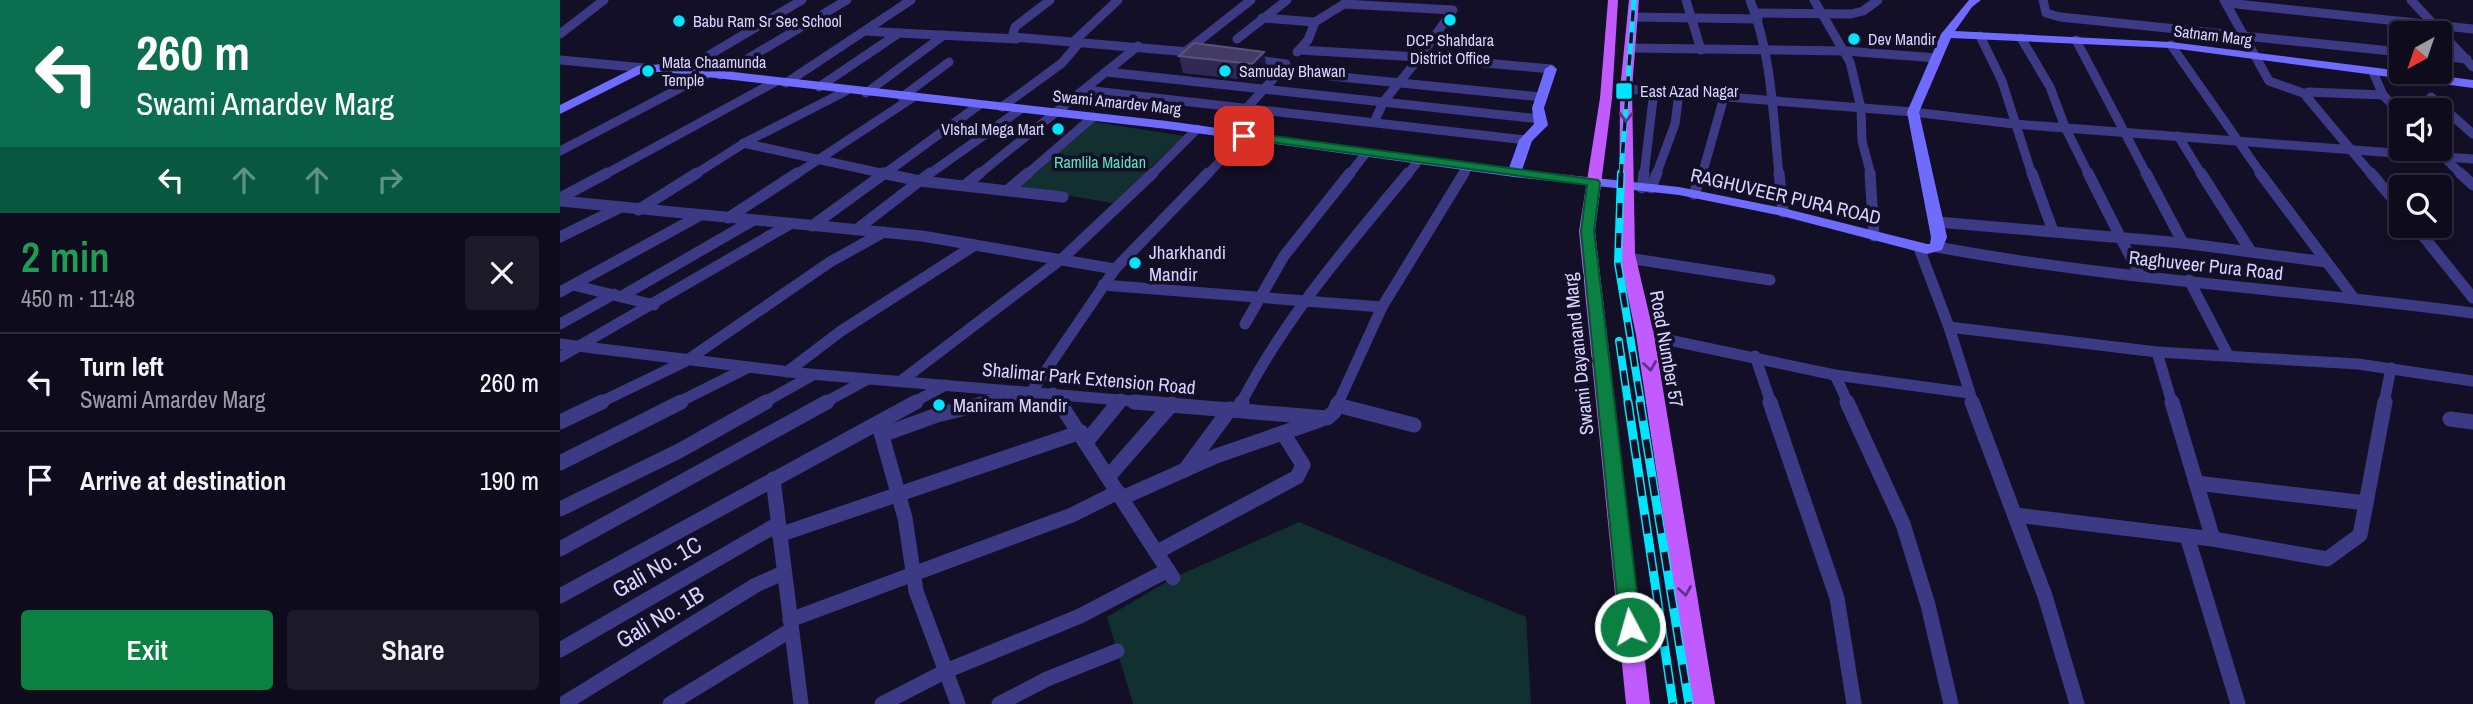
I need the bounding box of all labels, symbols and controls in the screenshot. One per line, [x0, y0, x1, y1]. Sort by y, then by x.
place label: Babu Ram Sr Sec School [693, 10, 842, 32]
marker: DCP Shahdara District Office [1442, 12, 1458, 28]
marker: Babu Ram Sr Sec School [671, 13, 687, 29]
text: 260 m [136, 19, 250, 85]
street label: Satnam Marg [2173, 19, 2254, 51]
north arrow [2389, 21, 2452, 84]
map controls [2389, 21, 2452, 238]
icon: left [21, 28, 112, 119]
place label: Dev Mandir [1868, 28, 1936, 50]
place label: DCP Shahdara District Office [1406, 29, 1495, 69]
marker: Dev Mandir [1846, 31, 1862, 47]
place label: Mata Chaamunda Temple [662, 51, 767, 91]
place label: Samuday Bhawan [1239, 60, 1345, 82]
marker: Mata Chaamunda Temple [640, 63, 656, 79]
marker: Samuday Bhawan [1217, 63, 1233, 79]
place label: East Azad Nagar [1640, 80, 1739, 102]
marker: East Azad Nagar [1614, 81, 1634, 101]
text: Swami Amardev Marg [136, 82, 394, 125]
street label: Swami Amardev Marg [1052, 84, 1183, 120]
button: sound [2389, 98, 2452, 161]
pin [1214, 106, 1274, 166]
one-way arrow [1618, 112, 1633, 123]
icon: arrive [1225, 117, 1263, 155]
place label: VIshal Mega Mart [941, 118, 1044, 140]
marker: VIshal Mega Mart [1050, 121, 1066, 137]
park label: Ramlila Maidan [1054, 151, 1146, 173]
icon: left [152, 161, 190, 199]
icon: ahead [225, 161, 263, 199]
icon: ahead [298, 161, 336, 199]
icon: right [371, 161, 409, 199]
street label: RAGHUVEER PURA ROAD [1688, 161, 1884, 231]
button: search [2389, 175, 2452, 238]
text: 2 min [21, 229, 110, 285]
button: close [465, 236, 539, 310]
place label: Jharkhandi Mandir [1149, 239, 1226, 287]
street label: Raghuveer Pura Road [2128, 244, 2284, 286]
marker: Jharkhandi Mandir [1127, 255, 1143, 271]
street label: Swami Dayanand Marg [1557, 271, 1599, 436]
text: 450 m · 11:48 [21, 283, 135, 314]
street label: Road Number 57 [1644, 288, 1690, 410]
text: Turn left [80, 349, 164, 384]
street label: Shalimar Park Extension Road [981, 356, 1197, 400]
one-way arrow [1642, 360, 1657, 372]
icon: left [21, 363, 59, 401]
text: 260 m [480, 365, 539, 400]
text: Swami Amardev Marg [80, 384, 266, 415]
place label: Maniram Mandir [953, 392, 1068, 418]
marker: Maniram Mandir [931, 397, 947, 413]
icon: arrive [21, 461, 59, 499]
text: Arrive at destination [80, 463, 286, 498]
text: 190 m [480, 463, 539, 498]
street label: Gali No. 1C [606, 529, 707, 605]
street label: Gali No. 1B [610, 578, 710, 655]
one-way arrow [1677, 585, 1692, 597]
position arrow [1593, 590, 1667, 664]
button: Exit [21, 610, 273, 690]
button: Share [287, 610, 539, 690]

